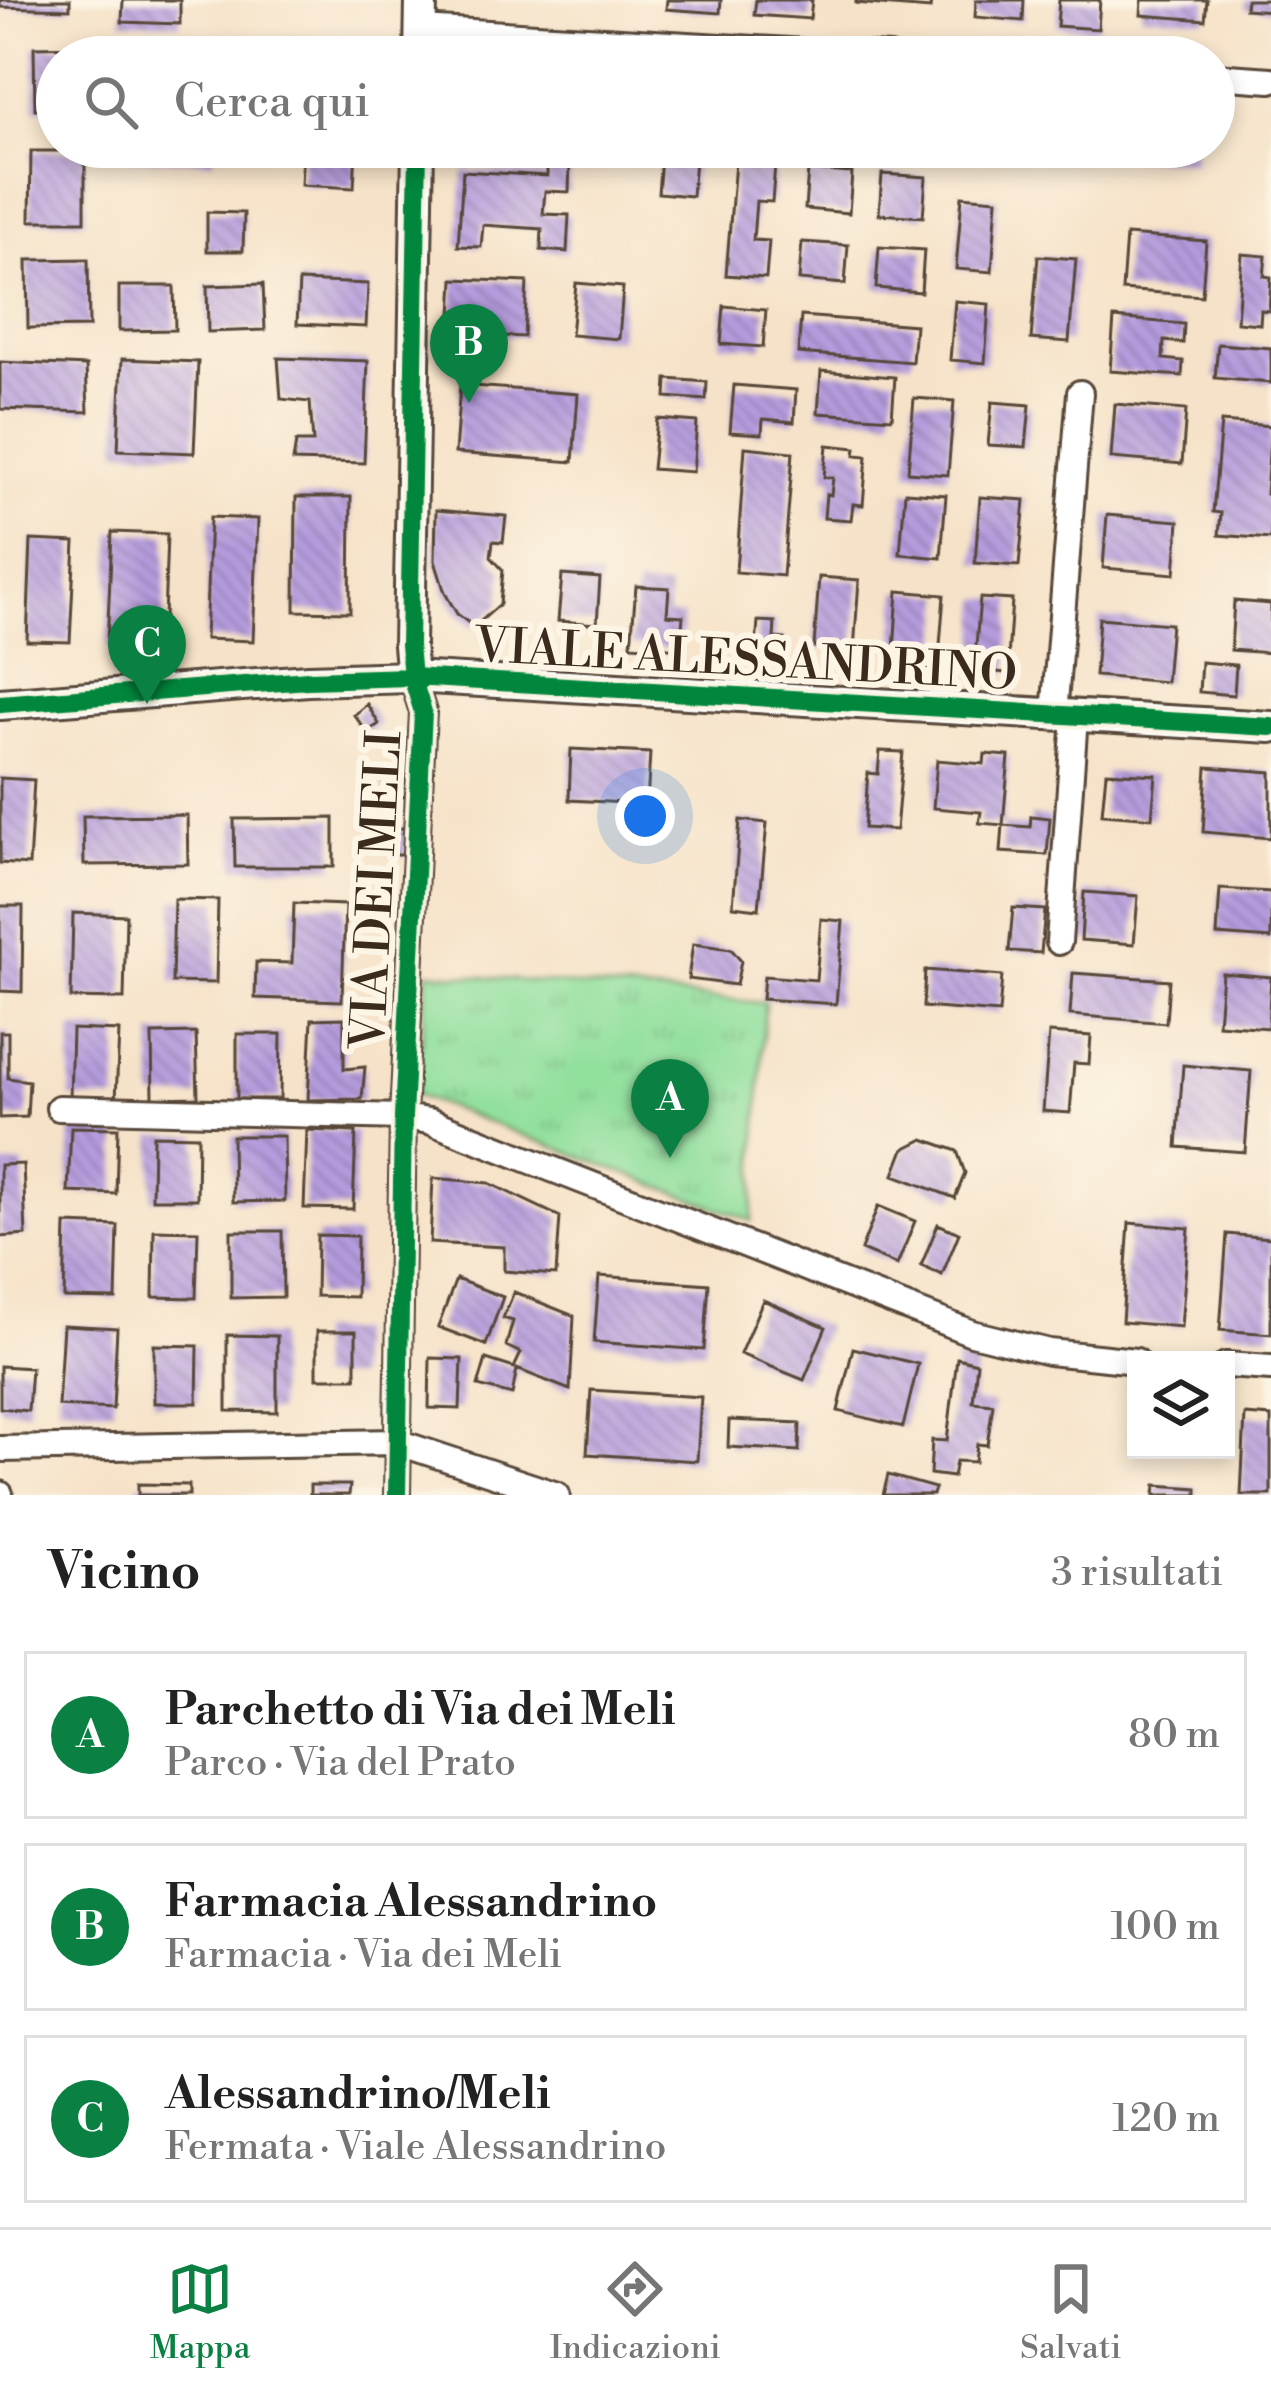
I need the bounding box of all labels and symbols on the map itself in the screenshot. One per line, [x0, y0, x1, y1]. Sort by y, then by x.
pin: B [430, 304, 508, 403]
pin: C [108, 605, 186, 704]
street label: VIALE ALESSANDRINO [472, 617, 1019, 705]
street label: VIA DEI MELI [340, 729, 416, 1052]
your location [615, 786, 675, 846]
pin: A [631, 1059, 709, 1158]

